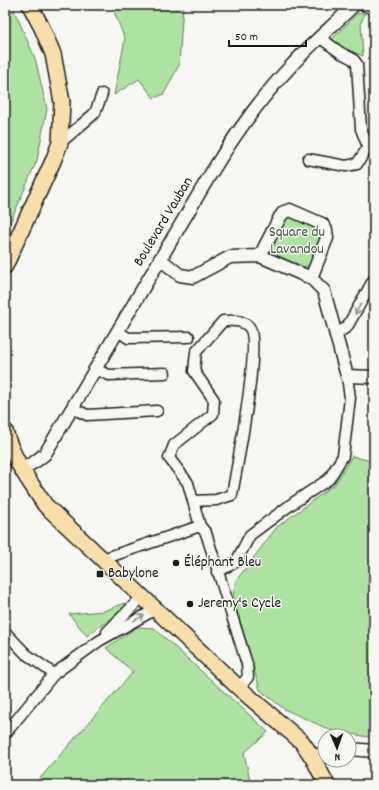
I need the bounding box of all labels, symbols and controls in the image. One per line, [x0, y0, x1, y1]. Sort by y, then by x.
scale bar [229, 22, 306, 48]
text: 50 m [235, 29, 258, 46]
street label: Boulevard Vauban [129, 173, 199, 271]
park label: Square du Lavandou [269, 222, 325, 261]
one-way arrow [353, 303, 361, 315]
place label: Éléphant Bleu [184, 552, 261, 574]
marker: Éléphant Bleu [171, 558, 181, 568]
place label: Babylone [108, 563, 159, 585]
marker: Babylone [95, 569, 105, 579]
place label: Jeremy's Cycle [198, 593, 281, 615]
marker: Jeremy's Cycle [185, 599, 195, 609]
one-way arrow [133, 614, 145, 621]
north arrow [317, 728, 357, 768]
text: N [334, 748, 340, 764]

